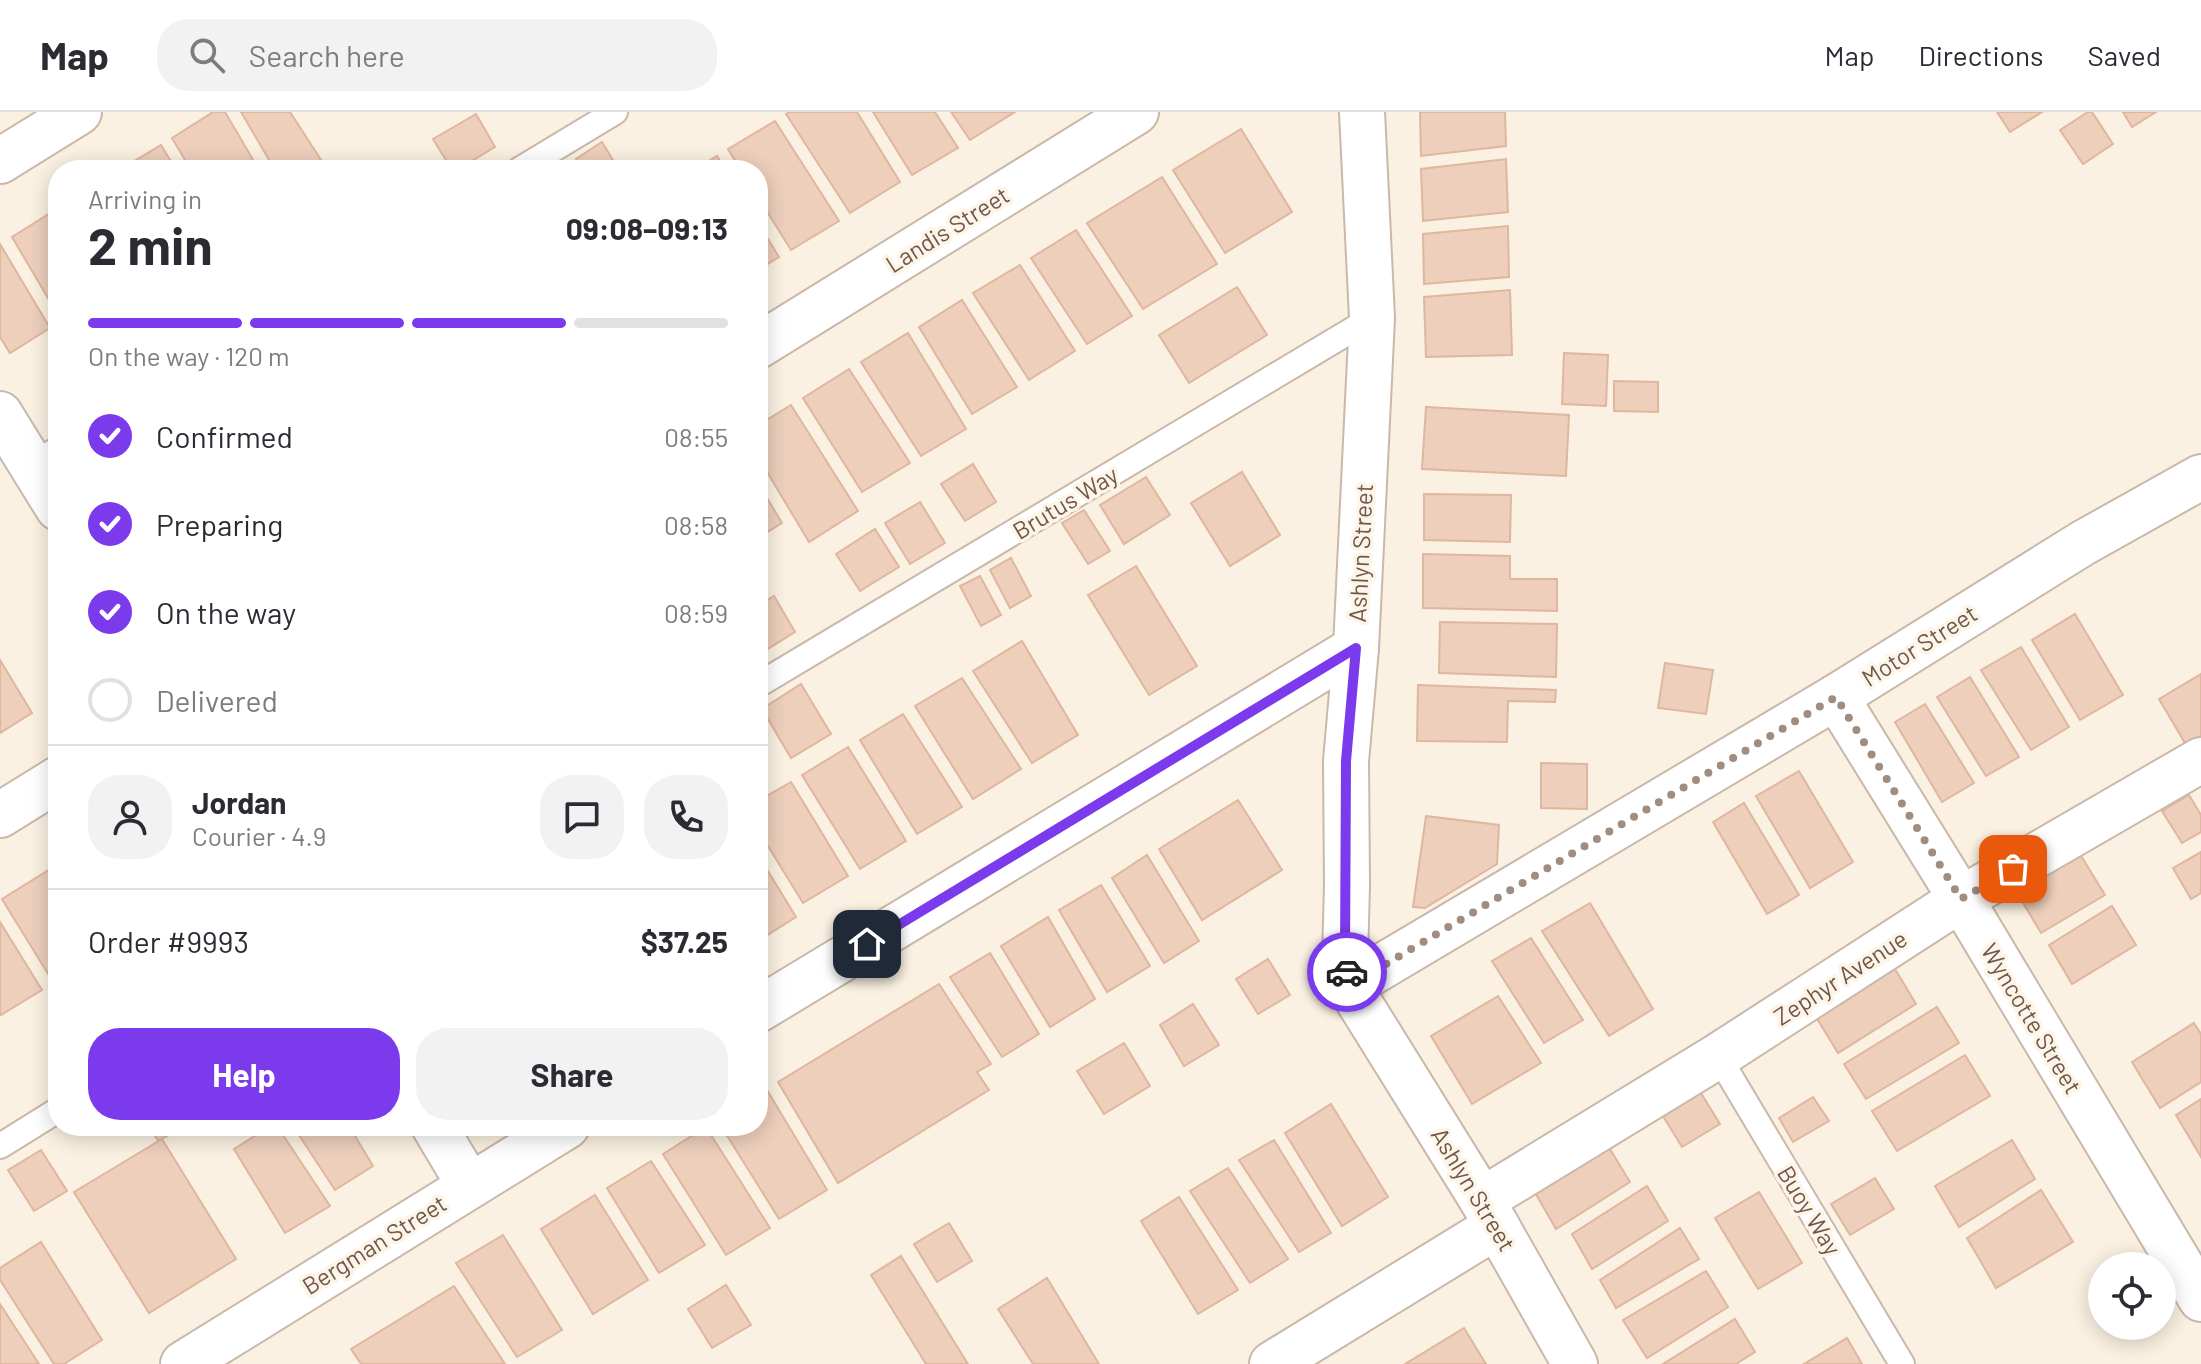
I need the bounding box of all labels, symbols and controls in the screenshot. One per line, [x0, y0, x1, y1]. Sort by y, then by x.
search box [157, 19, 717, 91]
text: Map [40, 32, 109, 78]
icon: search [185, 33, 229, 77]
text: Search here [249, 37, 405, 73]
text: Map [1825, 38, 1874, 72]
text: Directions [1918, 38, 2044, 72]
text: Saved [2088, 38, 2161, 72]
street label: Landis Street [880, 180, 1014, 278]
text: Arriving in [88, 183, 202, 214]
text: 09:08–09:13 [566, 210, 728, 246]
text: 2 min [88, 213, 213, 275]
text: On the way · 120 m [88, 340, 290, 371]
icon: check [88, 414, 132, 458]
text: Confirmed [156, 418, 293, 454]
text: 08:55 [664, 421, 728, 452]
street label: Brutus Way [1007, 459, 1123, 545]
street label: Ashlyn Street [1342, 483, 1378, 623]
icon: check [88, 502, 132, 546]
text: Preparing [156, 506, 283, 542]
text: 08:58 [664, 509, 728, 540]
icon: check [88, 590, 132, 634]
text: On the way [156, 594, 296, 630]
text: 08:59 [664, 597, 728, 628]
street label: Motor Street [1856, 598, 1982, 692]
text: Delivered [156, 682, 278, 718]
button: person [88, 775, 172, 859]
button: chat [540, 775, 624, 859]
button: phone [644, 775, 728, 859]
text: Jordan [192, 784, 287, 820]
text: Courier · 4.9 [192, 820, 326, 851]
pin [1979, 835, 2047, 903]
icon: bag [1991, 847, 2035, 891]
pin [833, 910, 901, 978]
icon: home [845, 922, 889, 966]
text: Order #9993 [88, 923, 249, 959]
text: $37.25 [641, 923, 728, 959]
street label: Zephyr Avenue [1768, 923, 1912, 1031]
courier [1307, 932, 1387, 1012]
street label: Wyncotte Street [1976, 938, 2088, 1098]
icon: car [1325, 950, 1369, 994]
button: Help [88, 1028, 400, 1120]
button: Share [416, 1028, 728, 1120]
street label: Ashlyn Street [1426, 1122, 1522, 1256]
street label: Buoy Way [1772, 1160, 1848, 1260]
street label: Bergman Street [297, 1188, 451, 1300]
map controls [2088, 1252, 2176, 1340]
button: locate [2088, 1252, 2176, 1340]

